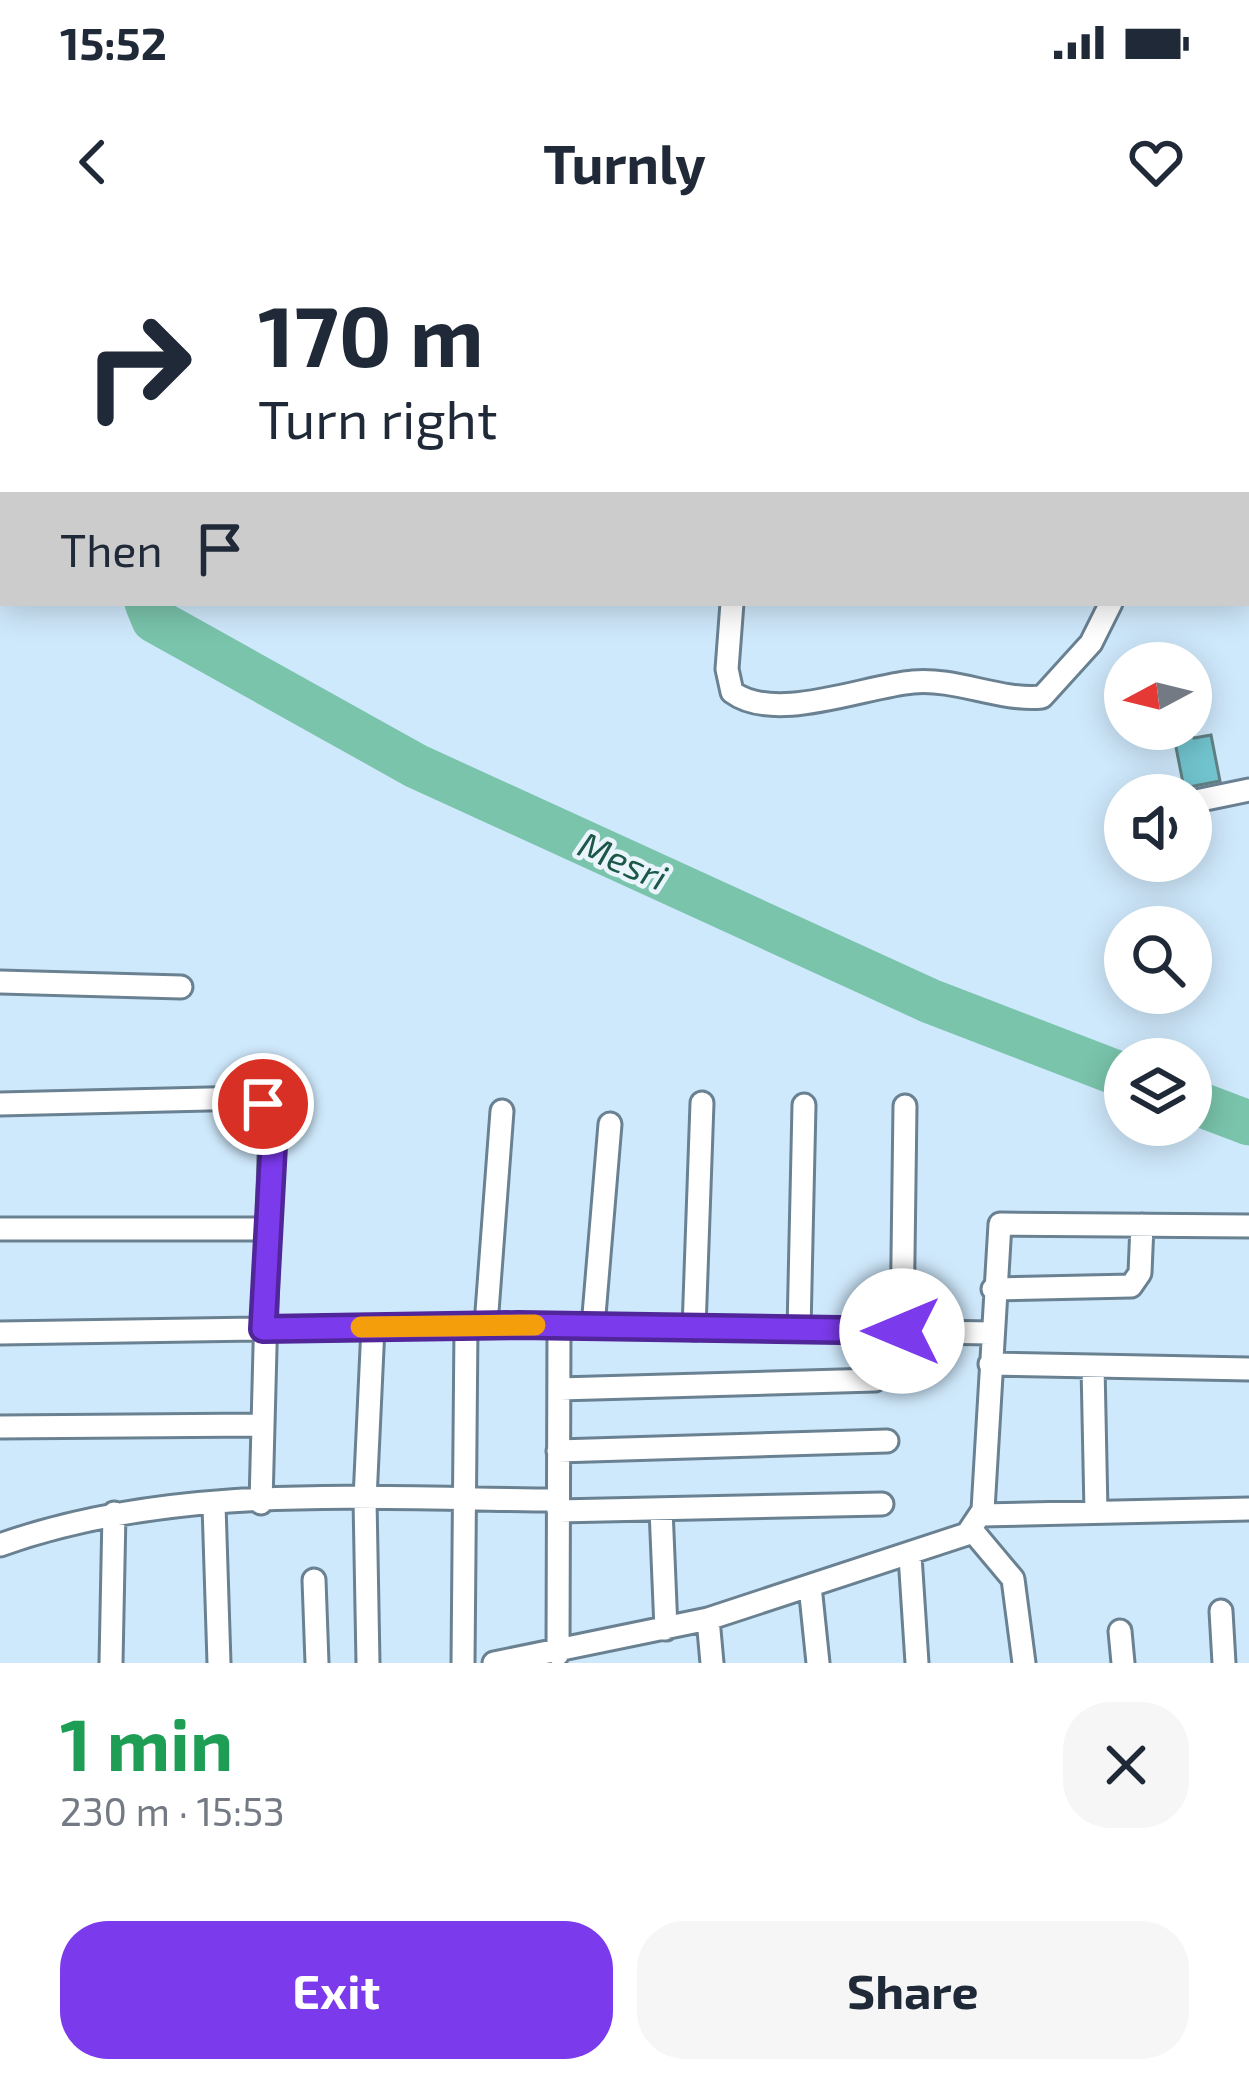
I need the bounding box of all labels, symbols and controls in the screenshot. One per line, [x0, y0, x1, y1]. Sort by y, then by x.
text: 15:52 [60, 15, 167, 69]
icon: back [60, 129, 126, 195]
icon: heart [1123, 129, 1189, 195]
text: Turnly [543, 130, 706, 195]
text: 170 m [258, 283, 484, 384]
icon: right [60, 288, 216, 444]
text: Turn right [258, 385, 498, 450]
icon: arrive [187, 516, 253, 582]
text: Then [60, 522, 163, 576]
north arrow [1104, 642, 1212, 750]
map controls [1104, 642, 1212, 1146]
button: sound [1104, 774, 1212, 882]
water label: Mesri [573, 821, 675, 898]
button: search [1104, 906, 1212, 1014]
button: layers [1104, 1038, 1212, 1146]
pin [212, 1053, 314, 1155]
icon: arrive [230, 1071, 296, 1137]
position arrow [839, 1268, 965, 1394]
text: 1 min [60, 1699, 233, 1785]
button: close [1063, 1702, 1189, 1828]
text: 230 m · 15:53 [60, 1787, 285, 1834]
button: Exit [60, 1921, 613, 2059]
button: Share [637, 1921, 1189, 2059]

